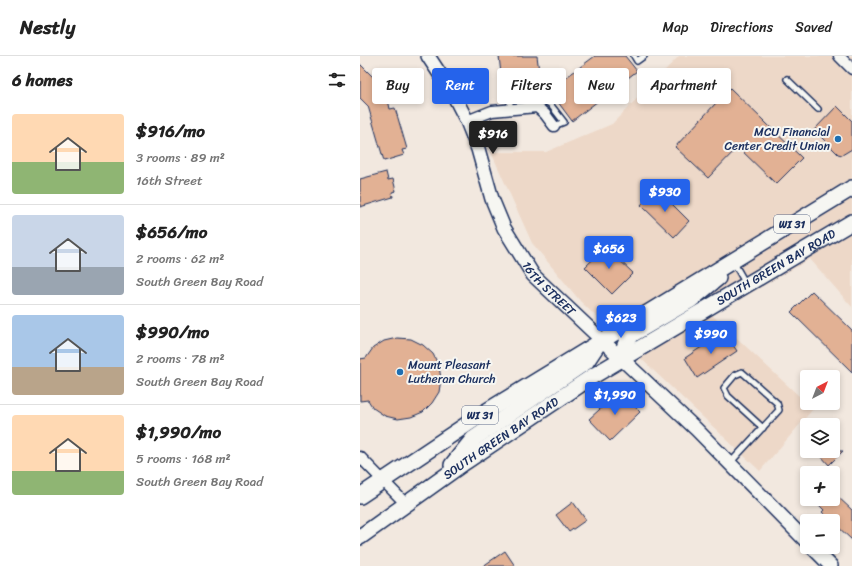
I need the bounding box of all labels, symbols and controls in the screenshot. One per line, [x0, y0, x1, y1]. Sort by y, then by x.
text: Nestly [20, 11, 75, 44]
text: Map [662, 15, 688, 40]
text: Directions [710, 15, 773, 40]
text: Saved [795, 15, 832, 40]
text: 6 homes [12, 65, 72, 95]
chip: Buy [372, 68, 424, 104]
chip: Rent [432, 68, 489, 104]
chip: Filters [497, 68, 566, 104]
chip: New [574, 68, 629, 104]
chip: Apartment [637, 68, 731, 104]
icon: filters [326, 69, 348, 91]
text: $916/mo [136, 116, 205, 146]
pin: $916 [469, 121, 517, 155]
place label: MCU Financial Center Credit Union [725, 121, 831, 157]
text: $916 [478, 122, 508, 145]
icon: home [44, 130, 92, 178]
marker: MCU Financial Center Credit Union [833, 134, 843, 144]
text: 3 rooms · 89 m² [136, 146, 225, 169]
text: 16th Street [136, 169, 203, 192]
pin: $930 [641, 179, 689, 213]
text: $930 [649, 180, 681, 203]
road number: WI 31 [774, 215, 810, 233]
text: $656/mo [136, 217, 207, 247]
street label: SOUTH GREEN BAY ROAD [712, 223, 841, 311]
icon: home [44, 231, 92, 279]
pin: $656 [585, 236, 633, 270]
text: $656 [593, 237, 625, 260]
text: 2 rooms · 62 m² [136, 247, 224, 270]
street label: 16TH STREET [516, 257, 582, 322]
text: South Green Bay Road [136, 270, 263, 293]
pin: $623 [597, 305, 645, 339]
text: $623 [606, 306, 636, 329]
text: $990/mo [136, 317, 209, 347]
pin: $990 [687, 321, 735, 355]
text: $990 [695, 322, 727, 345]
icon: home [44, 331, 92, 379]
text: 2 rooms · 78 m² [136, 347, 225, 370]
place label: Mount Pleasant Lutheran Church [408, 354, 496, 390]
marker: Mount Pleasant Lutheran Church [395, 367, 405, 377]
text: South Green Bay Road [136, 370, 263, 393]
north arrow [800, 370, 840, 410]
map controls [800, 370, 840, 554]
pin: $1,990 [582, 382, 648, 416]
text: $1,990 [594, 383, 636, 406]
street label: SOUTH GREEN BAY ROAD [438, 391, 564, 486]
road number: WI 31 [462, 406, 498, 424]
text: $1,990/mo [136, 417, 221, 447]
button: layers [800, 418, 840, 458]
icon: home [44, 431, 92, 479]
text: 5 rooms · 168 m² [136, 447, 231, 470]
button: + [800, 466, 840, 506]
text: South Green Bay Road [136, 470, 263, 493]
button: − [800, 514, 840, 554]

